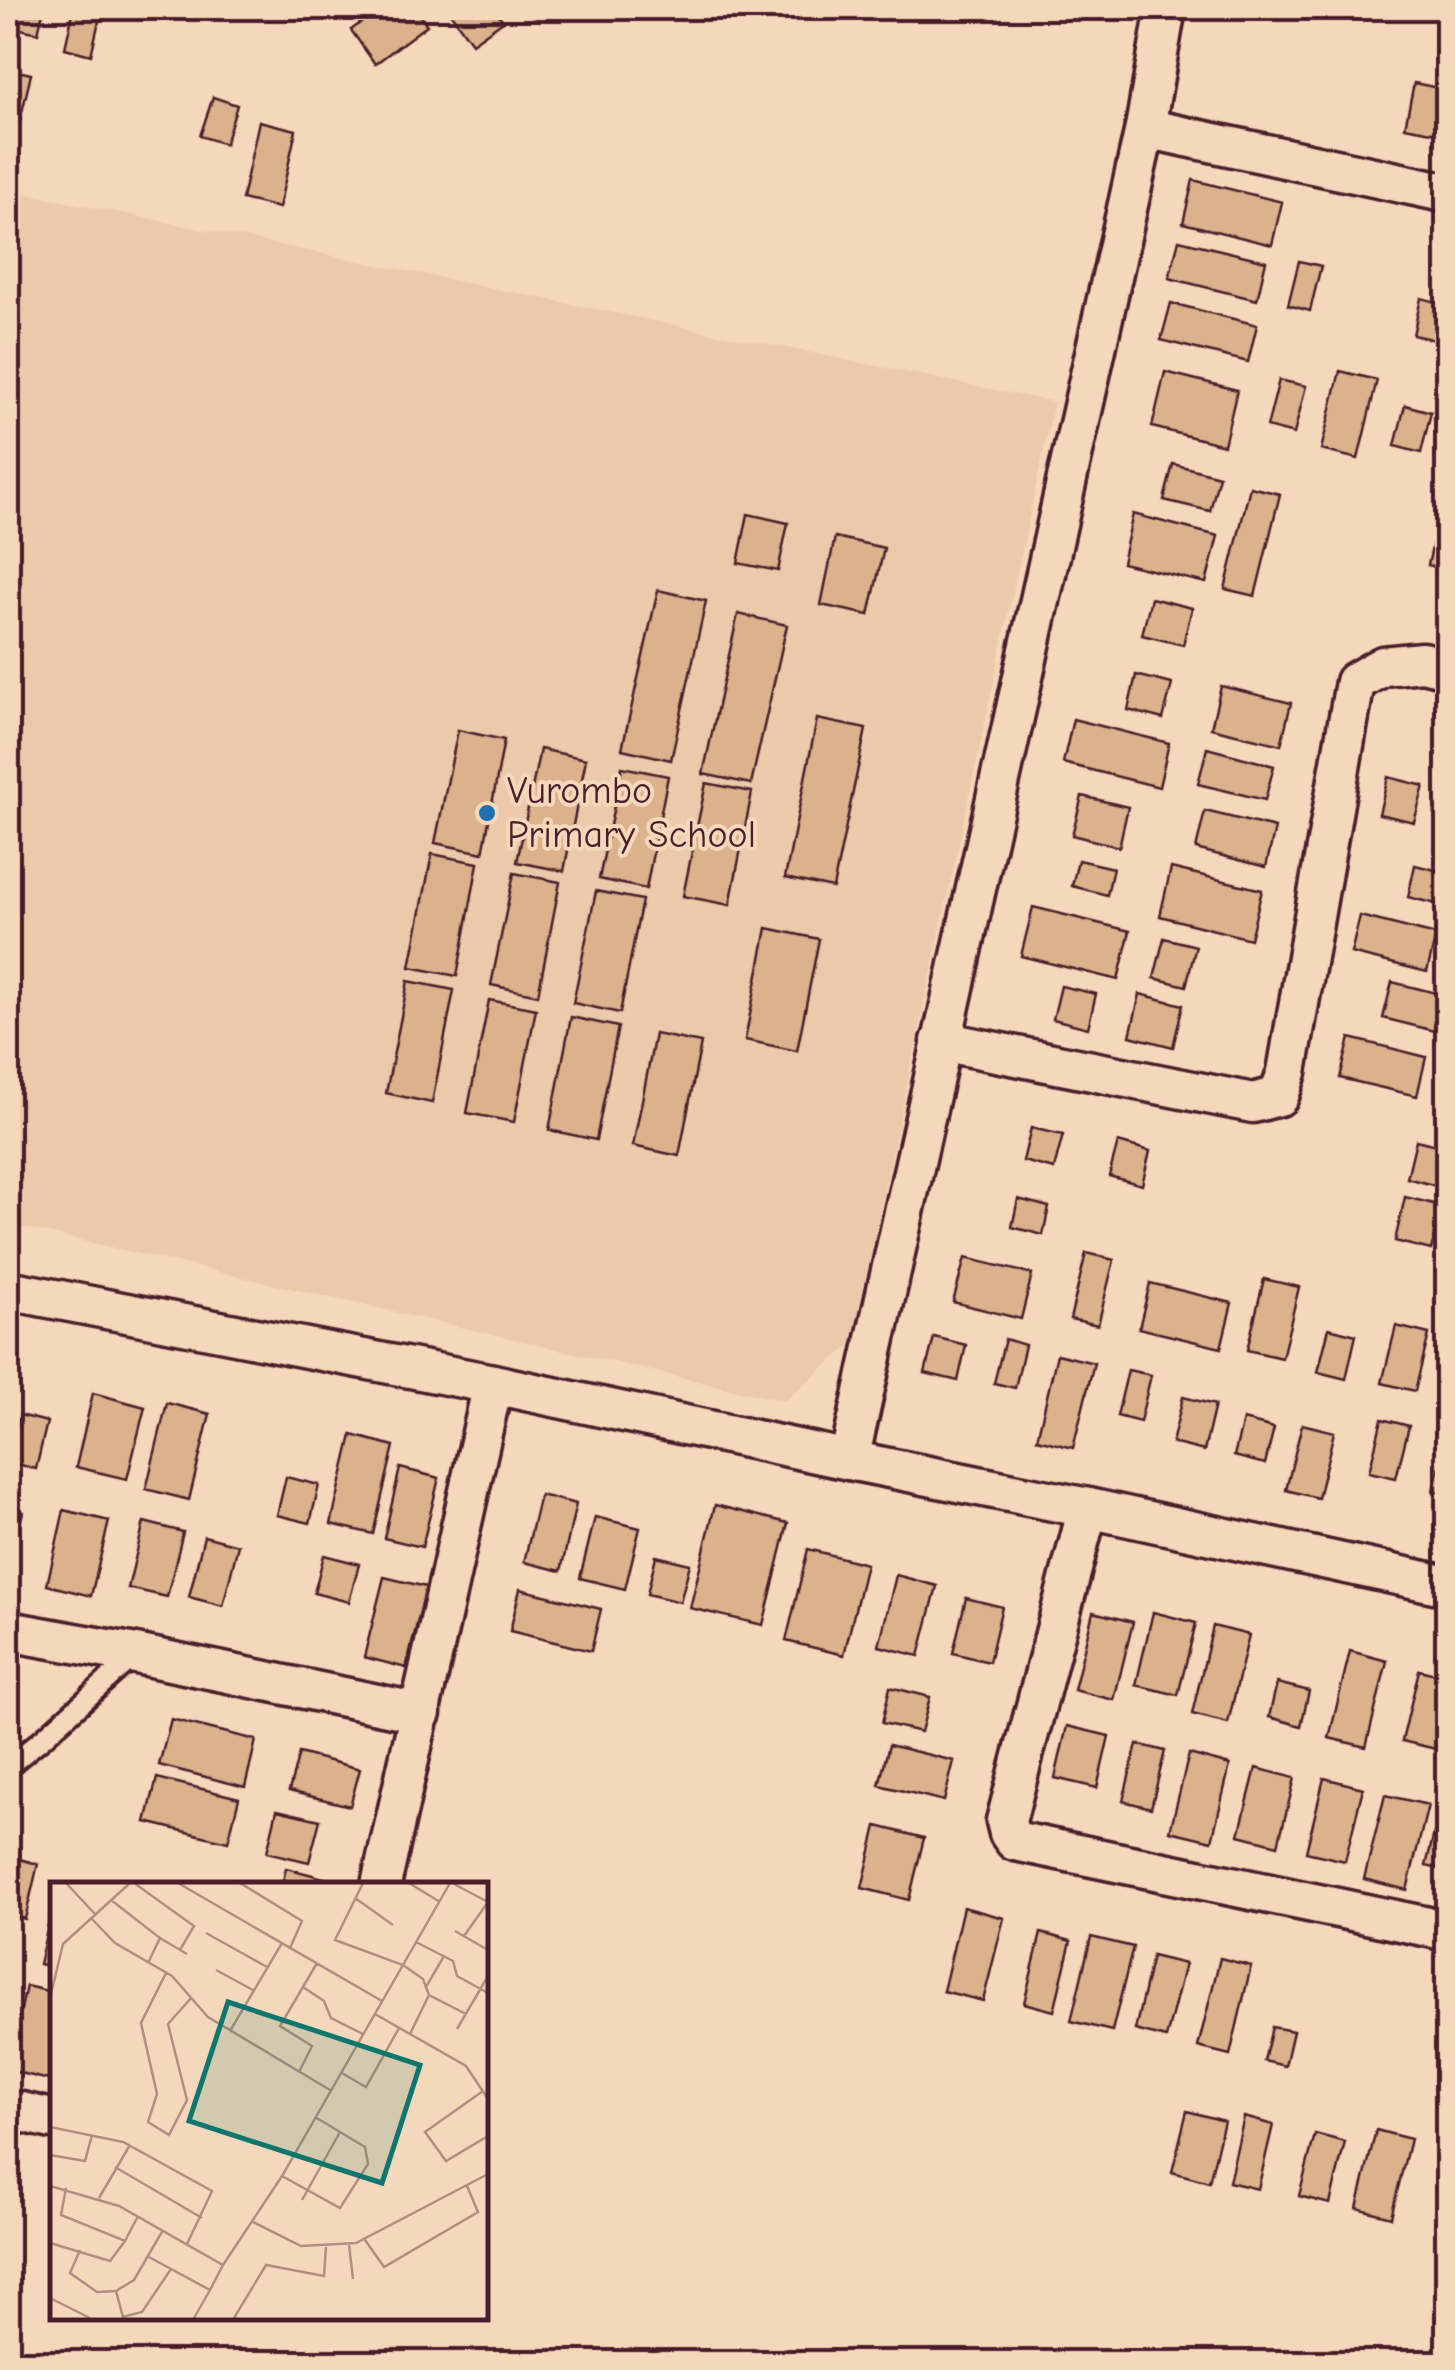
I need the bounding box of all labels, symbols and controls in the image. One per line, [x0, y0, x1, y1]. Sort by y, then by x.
place label: Vurombo Primary School [507, 769, 756, 857]
marker: Vurombo Primary School [476, 802, 498, 824]
inset map [50, 1882, 488, 2320]

